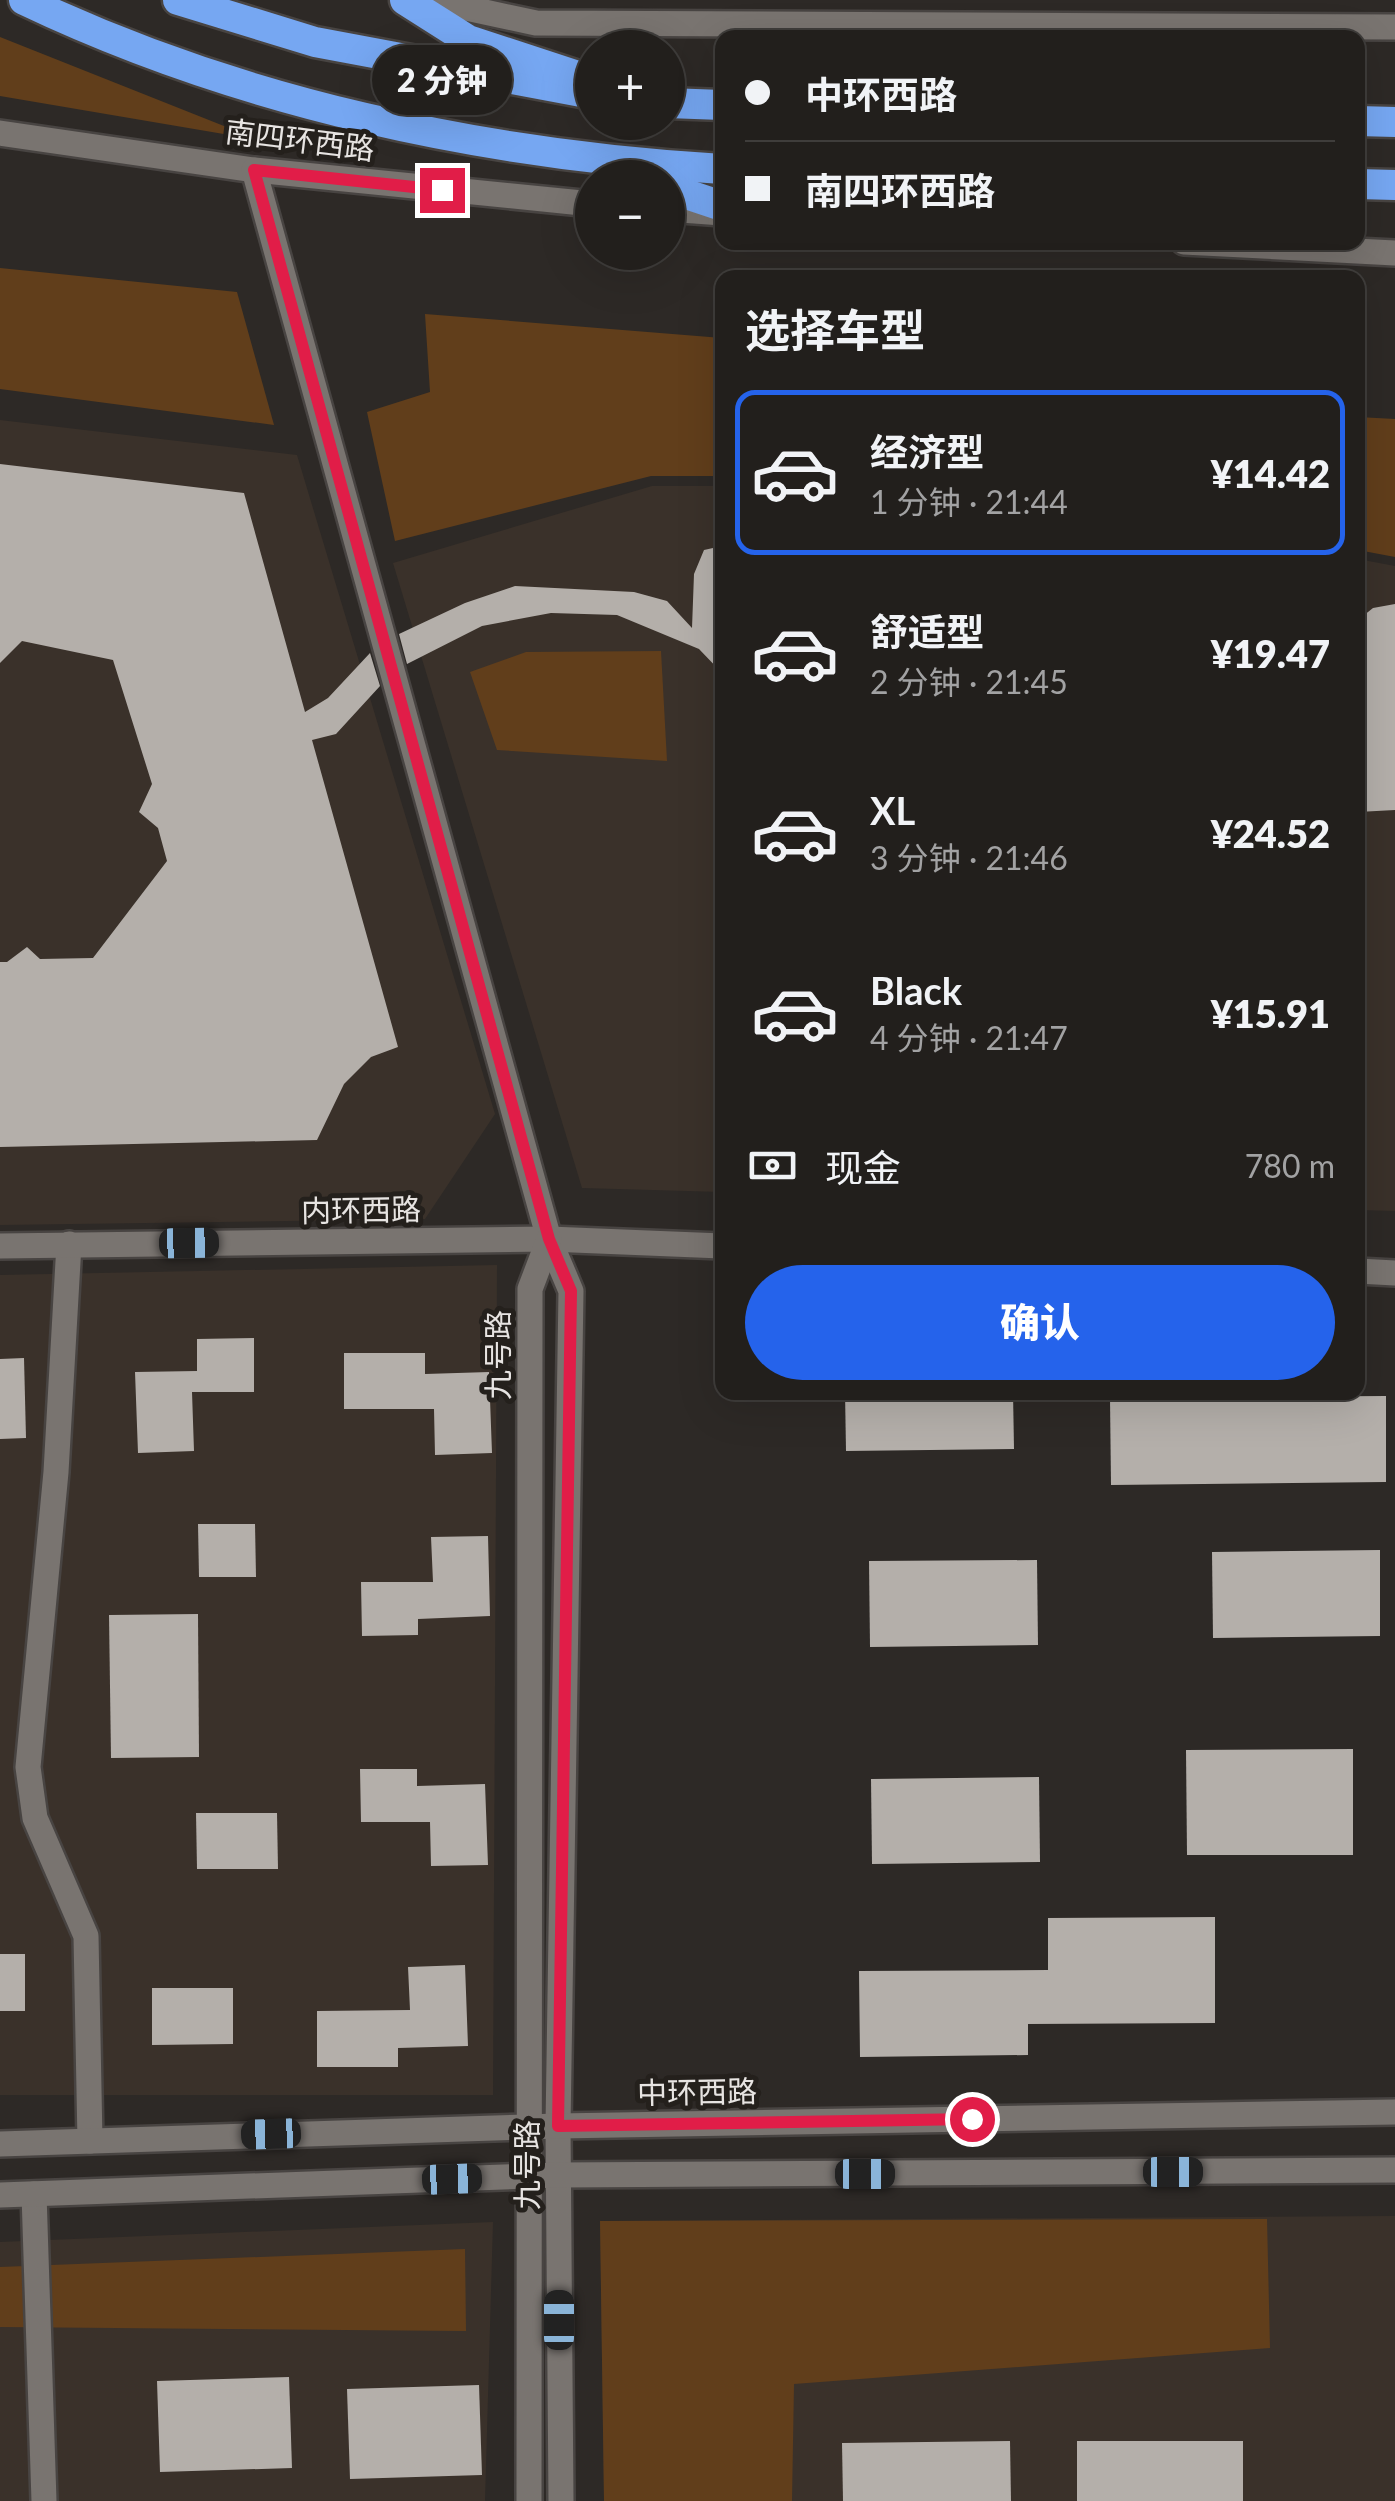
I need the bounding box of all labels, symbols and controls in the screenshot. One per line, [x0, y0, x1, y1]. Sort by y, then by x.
map controls [575, 30, 685, 270]
button: + [575, 30, 685, 140]
callout: 2 分钟 [372, 45, 512, 115]
text: 2 分钟 [397, 60, 487, 99]
text: 中环西路 [805, 71, 957, 117]
street label: 南四环西路 [223, 112, 377, 166]
button: − [575, 160, 685, 270]
text: 南四环西路 [805, 167, 995, 213]
route end [420, 168, 465, 213]
text: 选择车型 [745, 303, 925, 357]
icon: car [750, 428, 840, 518]
text: 经济型 [870, 428, 984, 474]
text: ¥14.42 [1211, 450, 1330, 496]
text: 1 分钟 · 21:44 [870, 482, 1068, 521]
icon: car [750, 608, 840, 698]
text: 舒适型 [870, 608, 984, 654]
text: ¥19.47 [1211, 630, 1330, 676]
text: 2 分钟 · 21:45 [870, 662, 1068, 701]
text: XL [870, 787, 915, 833]
icon: car [750, 788, 840, 878]
text: ¥24.52 [1211, 810, 1330, 856]
text: 3 分钟 · 21:46 [870, 838, 1068, 877]
text: Black [870, 967, 962, 1013]
icon: car [750, 968, 840, 1058]
text: ¥15.91 [1211, 990, 1330, 1036]
text: 4 分钟 · 21:47 [870, 1018, 1068, 1057]
icon: cash [745, 1138, 800, 1193]
text: 现金 [825, 1144, 901, 1190]
text: 780 m [1245, 1146, 1335, 1185]
street label: 内环西路 [301, 1190, 421, 1228]
car [159, 1227, 219, 1259]
button: 确认 [745, 1265, 1335, 1380]
street label: 九号路 [479, 1310, 515, 1400]
street label: 中环西路 [637, 2072, 757, 2110]
route start [950, 2097, 995, 2142]
car [240, 2118, 302, 2150]
street label: 九号路 [508, 2120, 544, 2210]
car [1143, 2157, 1203, 2187]
car [835, 2159, 895, 2189]
car [421, 2163, 483, 2195]
car [544, 2290, 574, 2350]

